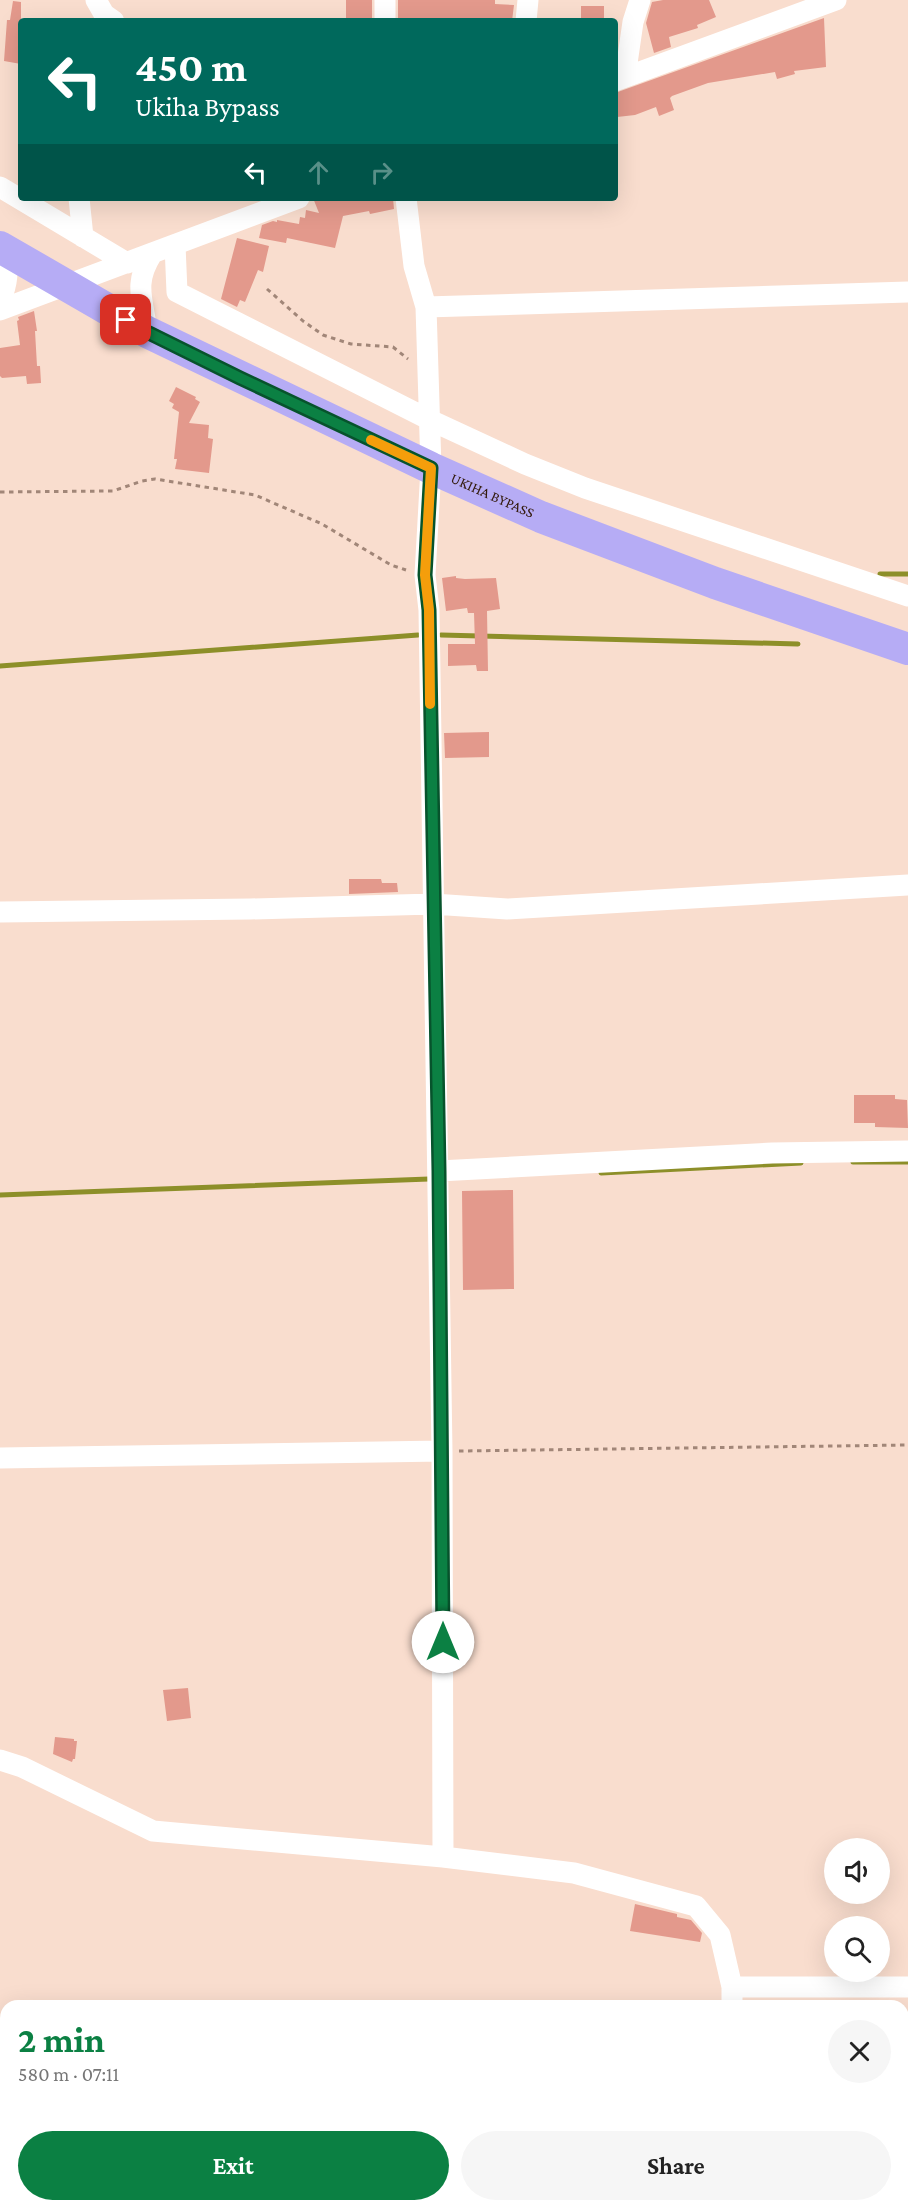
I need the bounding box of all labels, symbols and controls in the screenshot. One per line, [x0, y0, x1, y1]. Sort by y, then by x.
icon: left [36, 42, 114, 120]
text: 450 m [135, 43, 247, 90]
text: Ukiha Bypass [135, 92, 280, 122]
icon: left [239, 156, 272, 189]
icon: ahead [302, 156, 335, 189]
icon: right [365, 156, 398, 189]
pin [100, 294, 151, 345]
icon: arrive [109, 303, 142, 336]
street label: UKIHA BYPASS [448, 470, 537, 521]
position arrow [411, 1610, 475, 1674]
map controls [824, 1838, 890, 1982]
button: sound [824, 1838, 890, 1904]
button: search [824, 1916, 890, 1982]
text: 2 min [18, 2020, 105, 2060]
button: close [828, 2020, 891, 2083]
text: 580 m · 07:11 [18, 2063, 119, 2085]
button: Exit [18, 2131, 449, 2200]
button: Share [461, 2131, 891, 2200]

